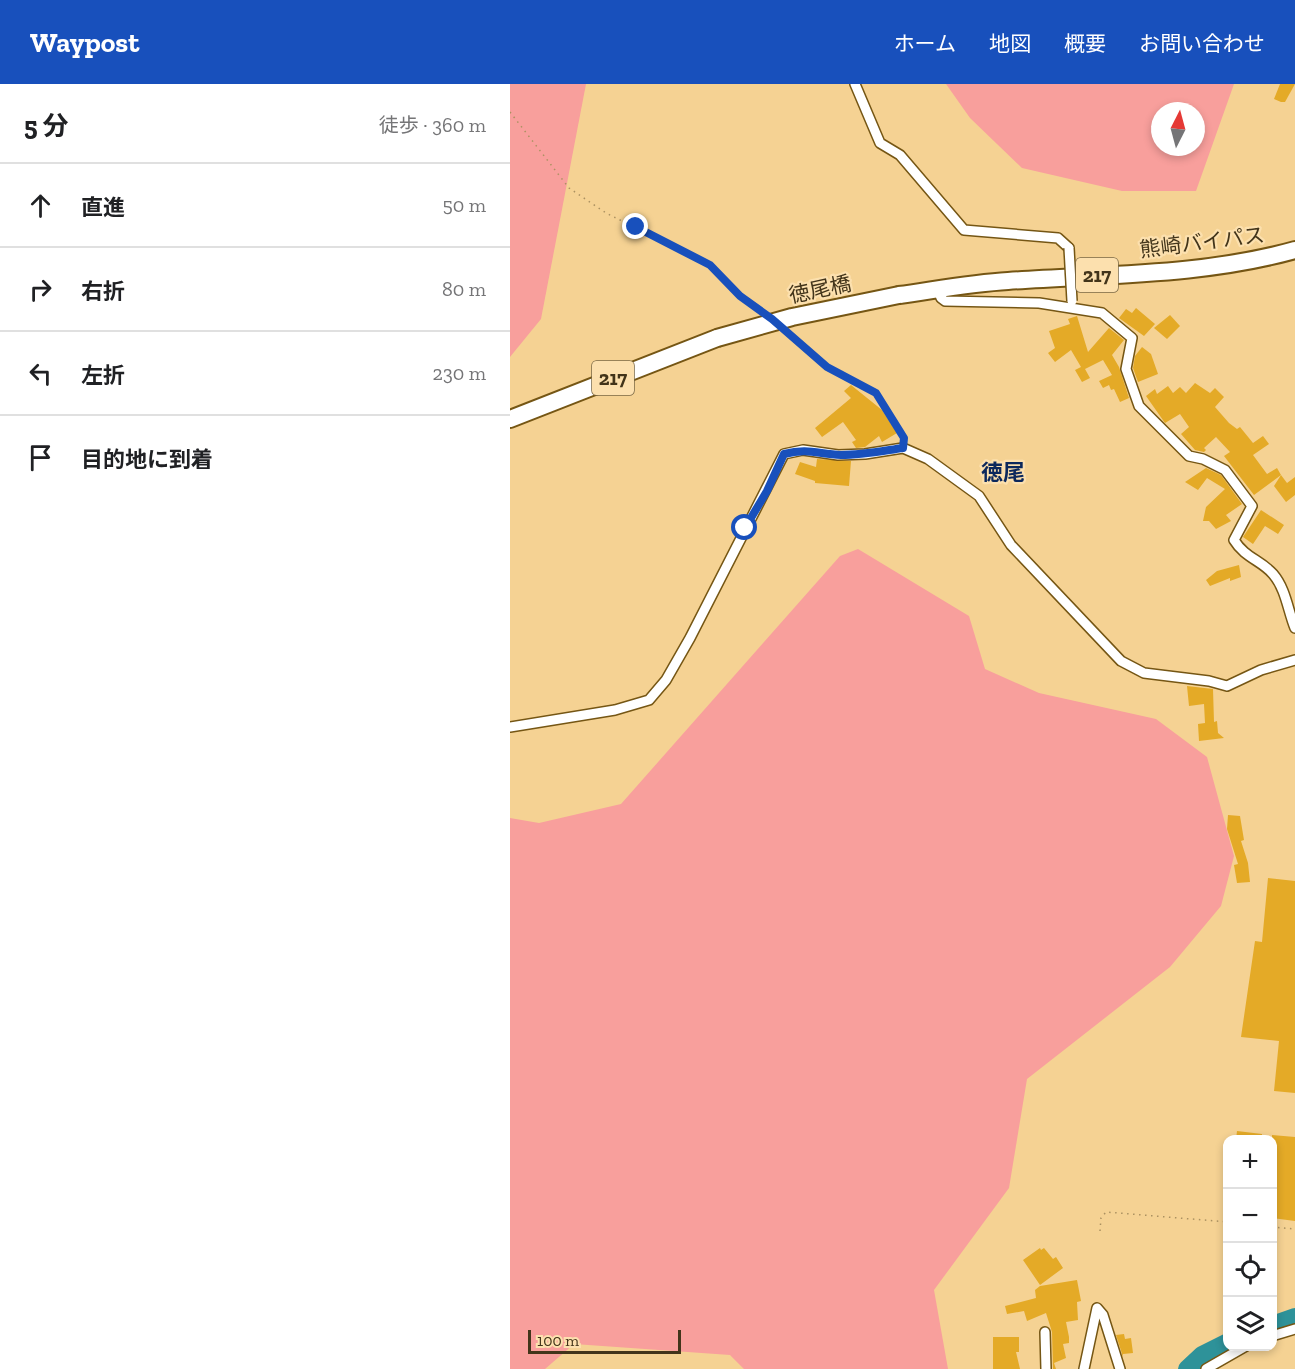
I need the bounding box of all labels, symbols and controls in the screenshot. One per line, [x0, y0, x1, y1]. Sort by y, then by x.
text: Waypost [30, 26, 139, 59]
text: ホーム [894, 31, 956, 56]
text: 地図 [989, 31, 1031, 56]
text: 概要 [1064, 31, 1106, 56]
text: お問い合わせ [1139, 31, 1265, 56]
north arrow [1151, 102, 1205, 156]
text: 5 分 [24, 110, 68, 142]
text: 徒歩 · 360 m [379, 113, 486, 137]
icon: ahead [24, 189, 57, 222]
text: 50 m [442, 193, 486, 217]
text: 直進 [81, 194, 125, 221]
route end [622, 213, 648, 239]
street label: 熊崎バイパス [1138, 222, 1266, 262]
road number: 217 [1076, 258, 1118, 292]
street label: 徳尾橋 [787, 270, 853, 308]
icon: right [24, 273, 57, 306]
text: 80 m [442, 277, 486, 301]
text: 右折 [81, 278, 125, 305]
icon: left [24, 357, 57, 390]
text: 230 m [433, 361, 486, 385]
road number: 217 [592, 361, 634, 395]
text: 左折 [81, 362, 125, 389]
icon: arrive [24, 441, 57, 474]
text: 目的地に到着 [81, 446, 213, 473]
district label: 徳尾 [981, 459, 1025, 486]
route start [731, 514, 757, 540]
map controls [1223, 1135, 1277, 1351]
button: + [1223, 1135, 1277, 1189]
button: − [1223, 1189, 1277, 1243]
button: locate [1223, 1243, 1277, 1297]
button: layers [1223, 1297, 1277, 1351]
scale bar [528, 1327, 681, 1354]
text: 100 m [537, 1331, 579, 1350]

